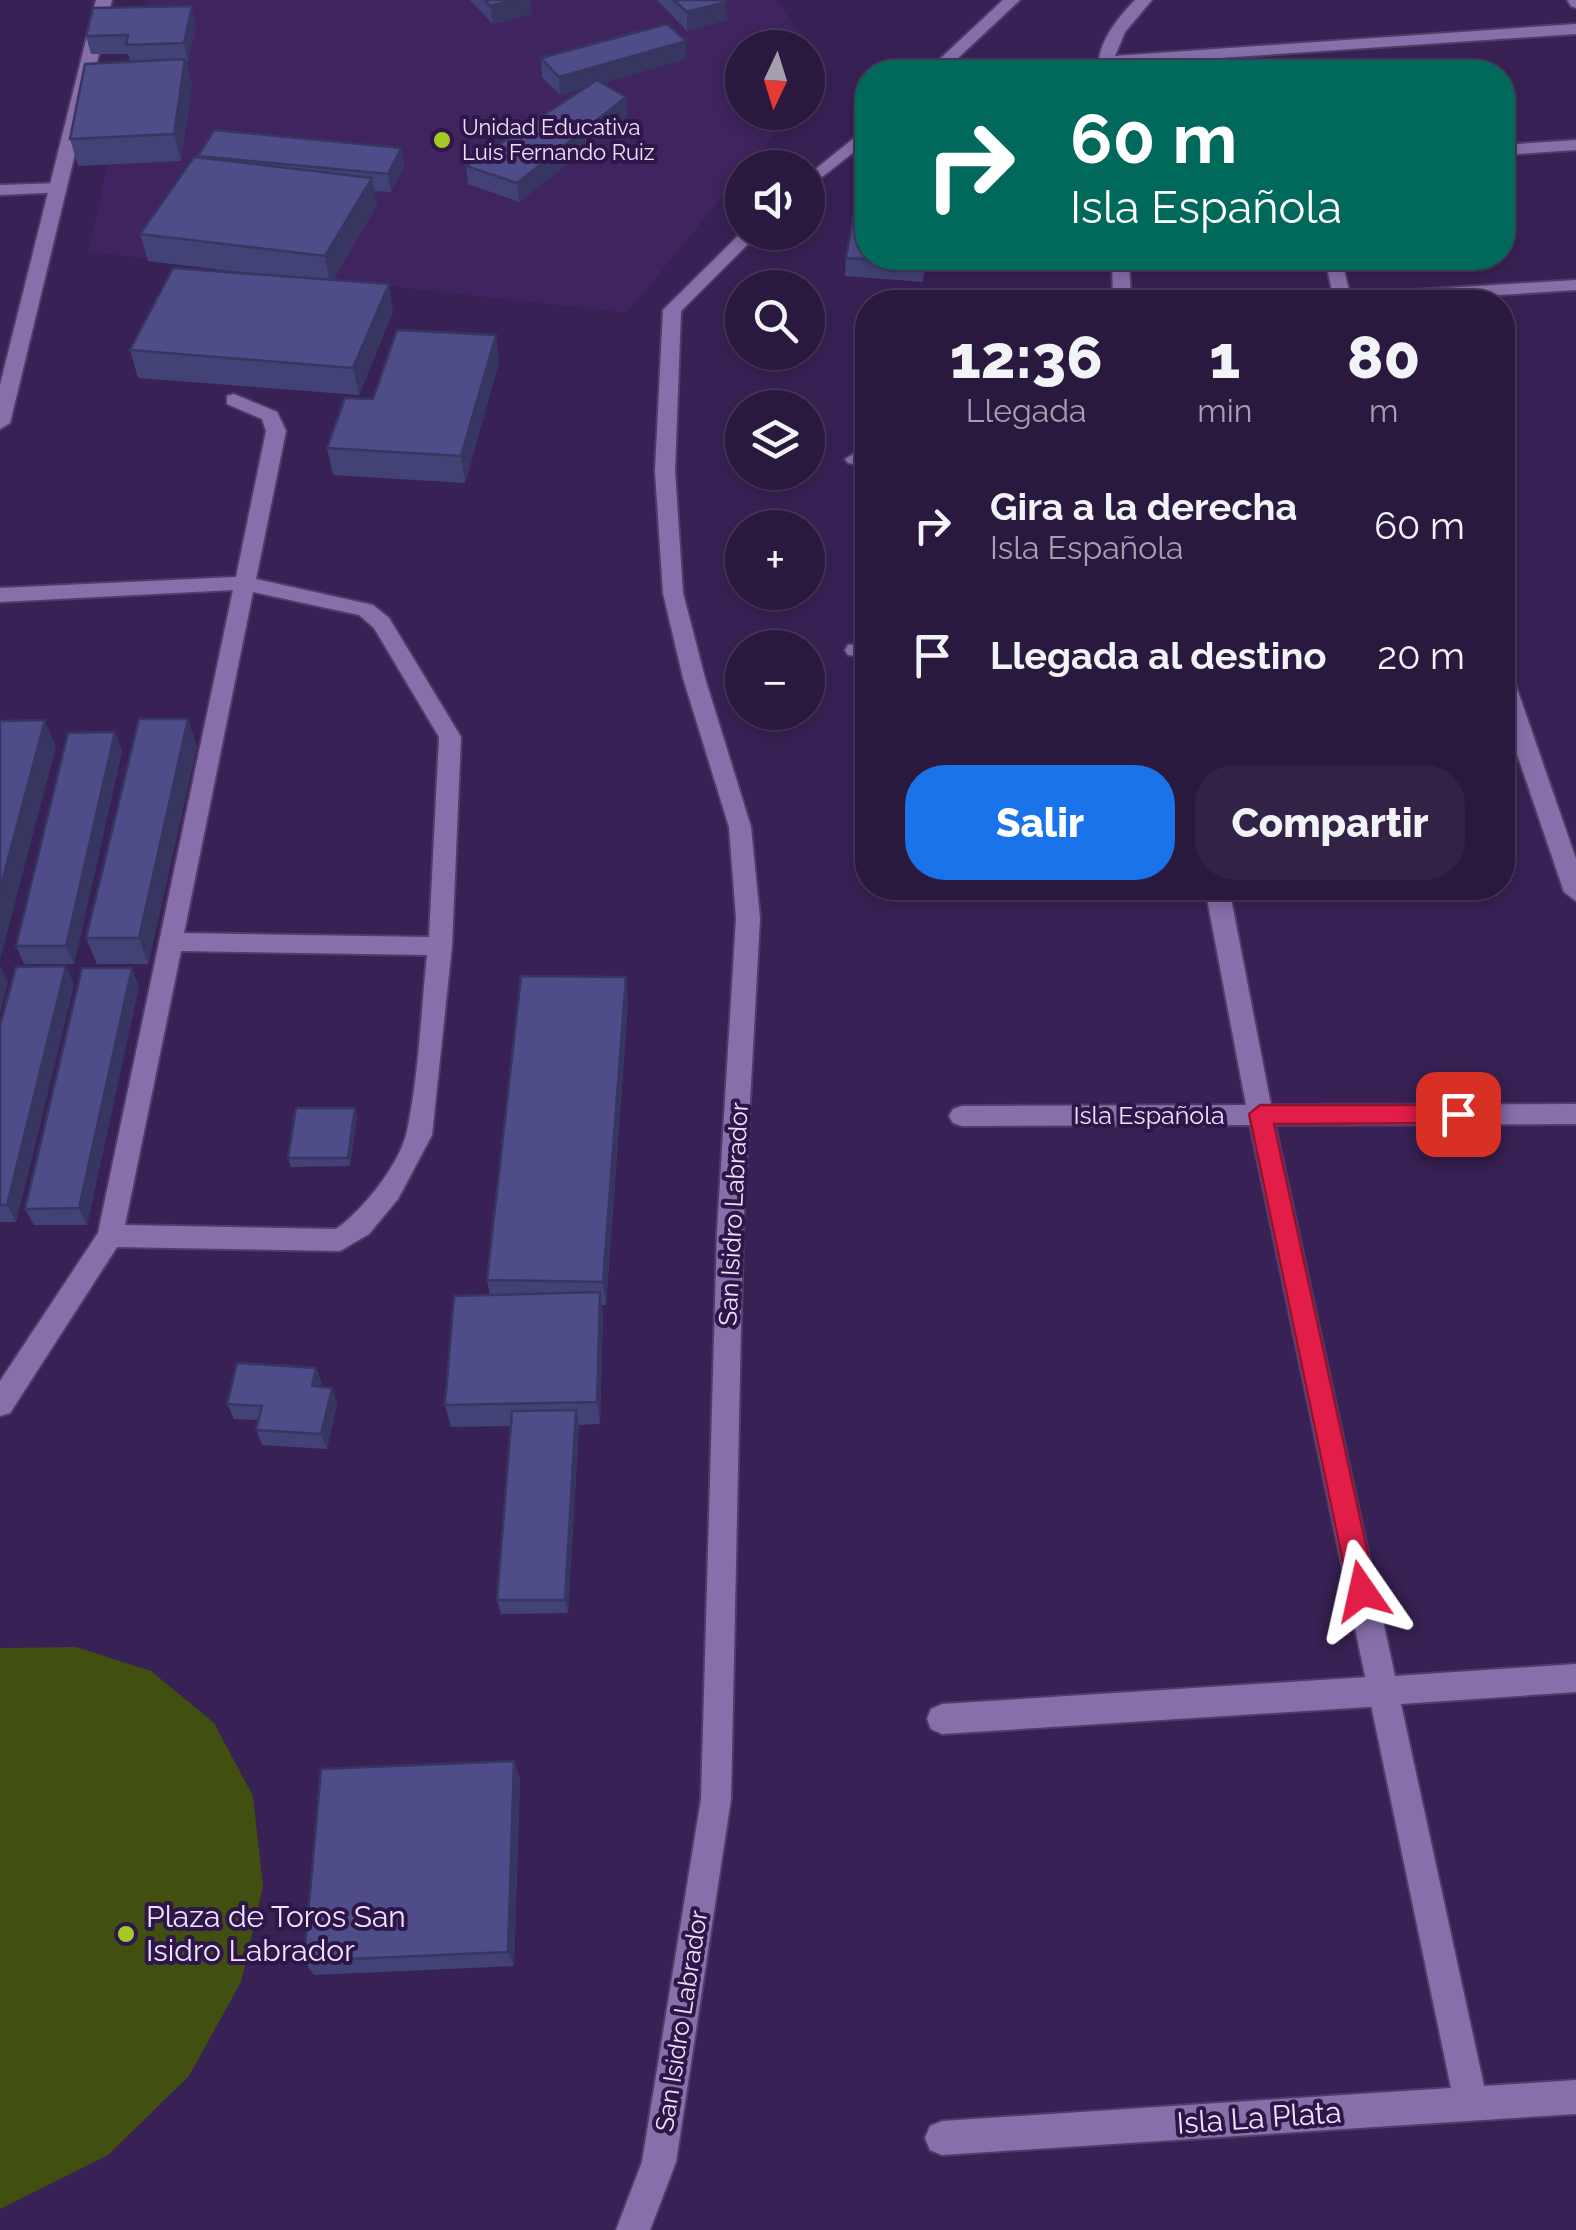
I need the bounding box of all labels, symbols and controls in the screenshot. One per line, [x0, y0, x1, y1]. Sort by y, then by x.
north arrow [725, 30, 825, 130]
map controls [725, 30, 825, 730]
text: 60 m [1070, 97, 1237, 179]
icon: right [905, 100, 1035, 230]
place label: Unidad Educativa Luis Fernando Ruiz [462, 114, 655, 165]
marker: Unidad Educativa Luis Fernando Ruiz [431, 129, 453, 151]
button: sound [725, 150, 825, 250]
text: Isla Española [1070, 181, 1342, 234]
button: search [725, 270, 825, 370]
text: 12:36 [950, 322, 1103, 392]
text: 1 [1209, 322, 1240, 392]
text: 80 [1347, 322, 1420, 392]
button: layers [725, 390, 825, 490]
text: Llegada [966, 392, 1087, 429]
text: min [1197, 392, 1252, 429]
text: m [1369, 392, 1398, 429]
text: Gira a la derecha [990, 484, 1297, 529]
icon: right [905, 498, 960, 553]
text: 60 m [1374, 503, 1465, 548]
button: + [725, 510, 825, 610]
text: Isla Española [990, 529, 1183, 566]
icon: arrive [905, 628, 960, 683]
button: − [725, 630, 825, 730]
text: Llegada al destino [990, 633, 1327, 678]
text: 20 m [1377, 633, 1465, 678]
button: Salir [905, 765, 1175, 880]
button: Compartir [1195, 765, 1465, 880]
pin [1416, 1072, 1501, 1157]
icon: arrive [1431, 1087, 1486, 1142]
street label: Isla Española [1073, 1100, 1225, 1130]
street label: San Isidro Labrador [712, 1101, 754, 1326]
position arrow [1310, 1539, 1414, 1643]
place label: Plaza de Toros San Isidro Labrador [146, 1899, 406, 1968]
street label: San Isidro Labrador [649, 1908, 713, 2134]
marker: Plaza de Toros San Isidro Labrador [115, 1923, 137, 1945]
street label: Isla La Plata [1175, 2094, 1342, 2141]

